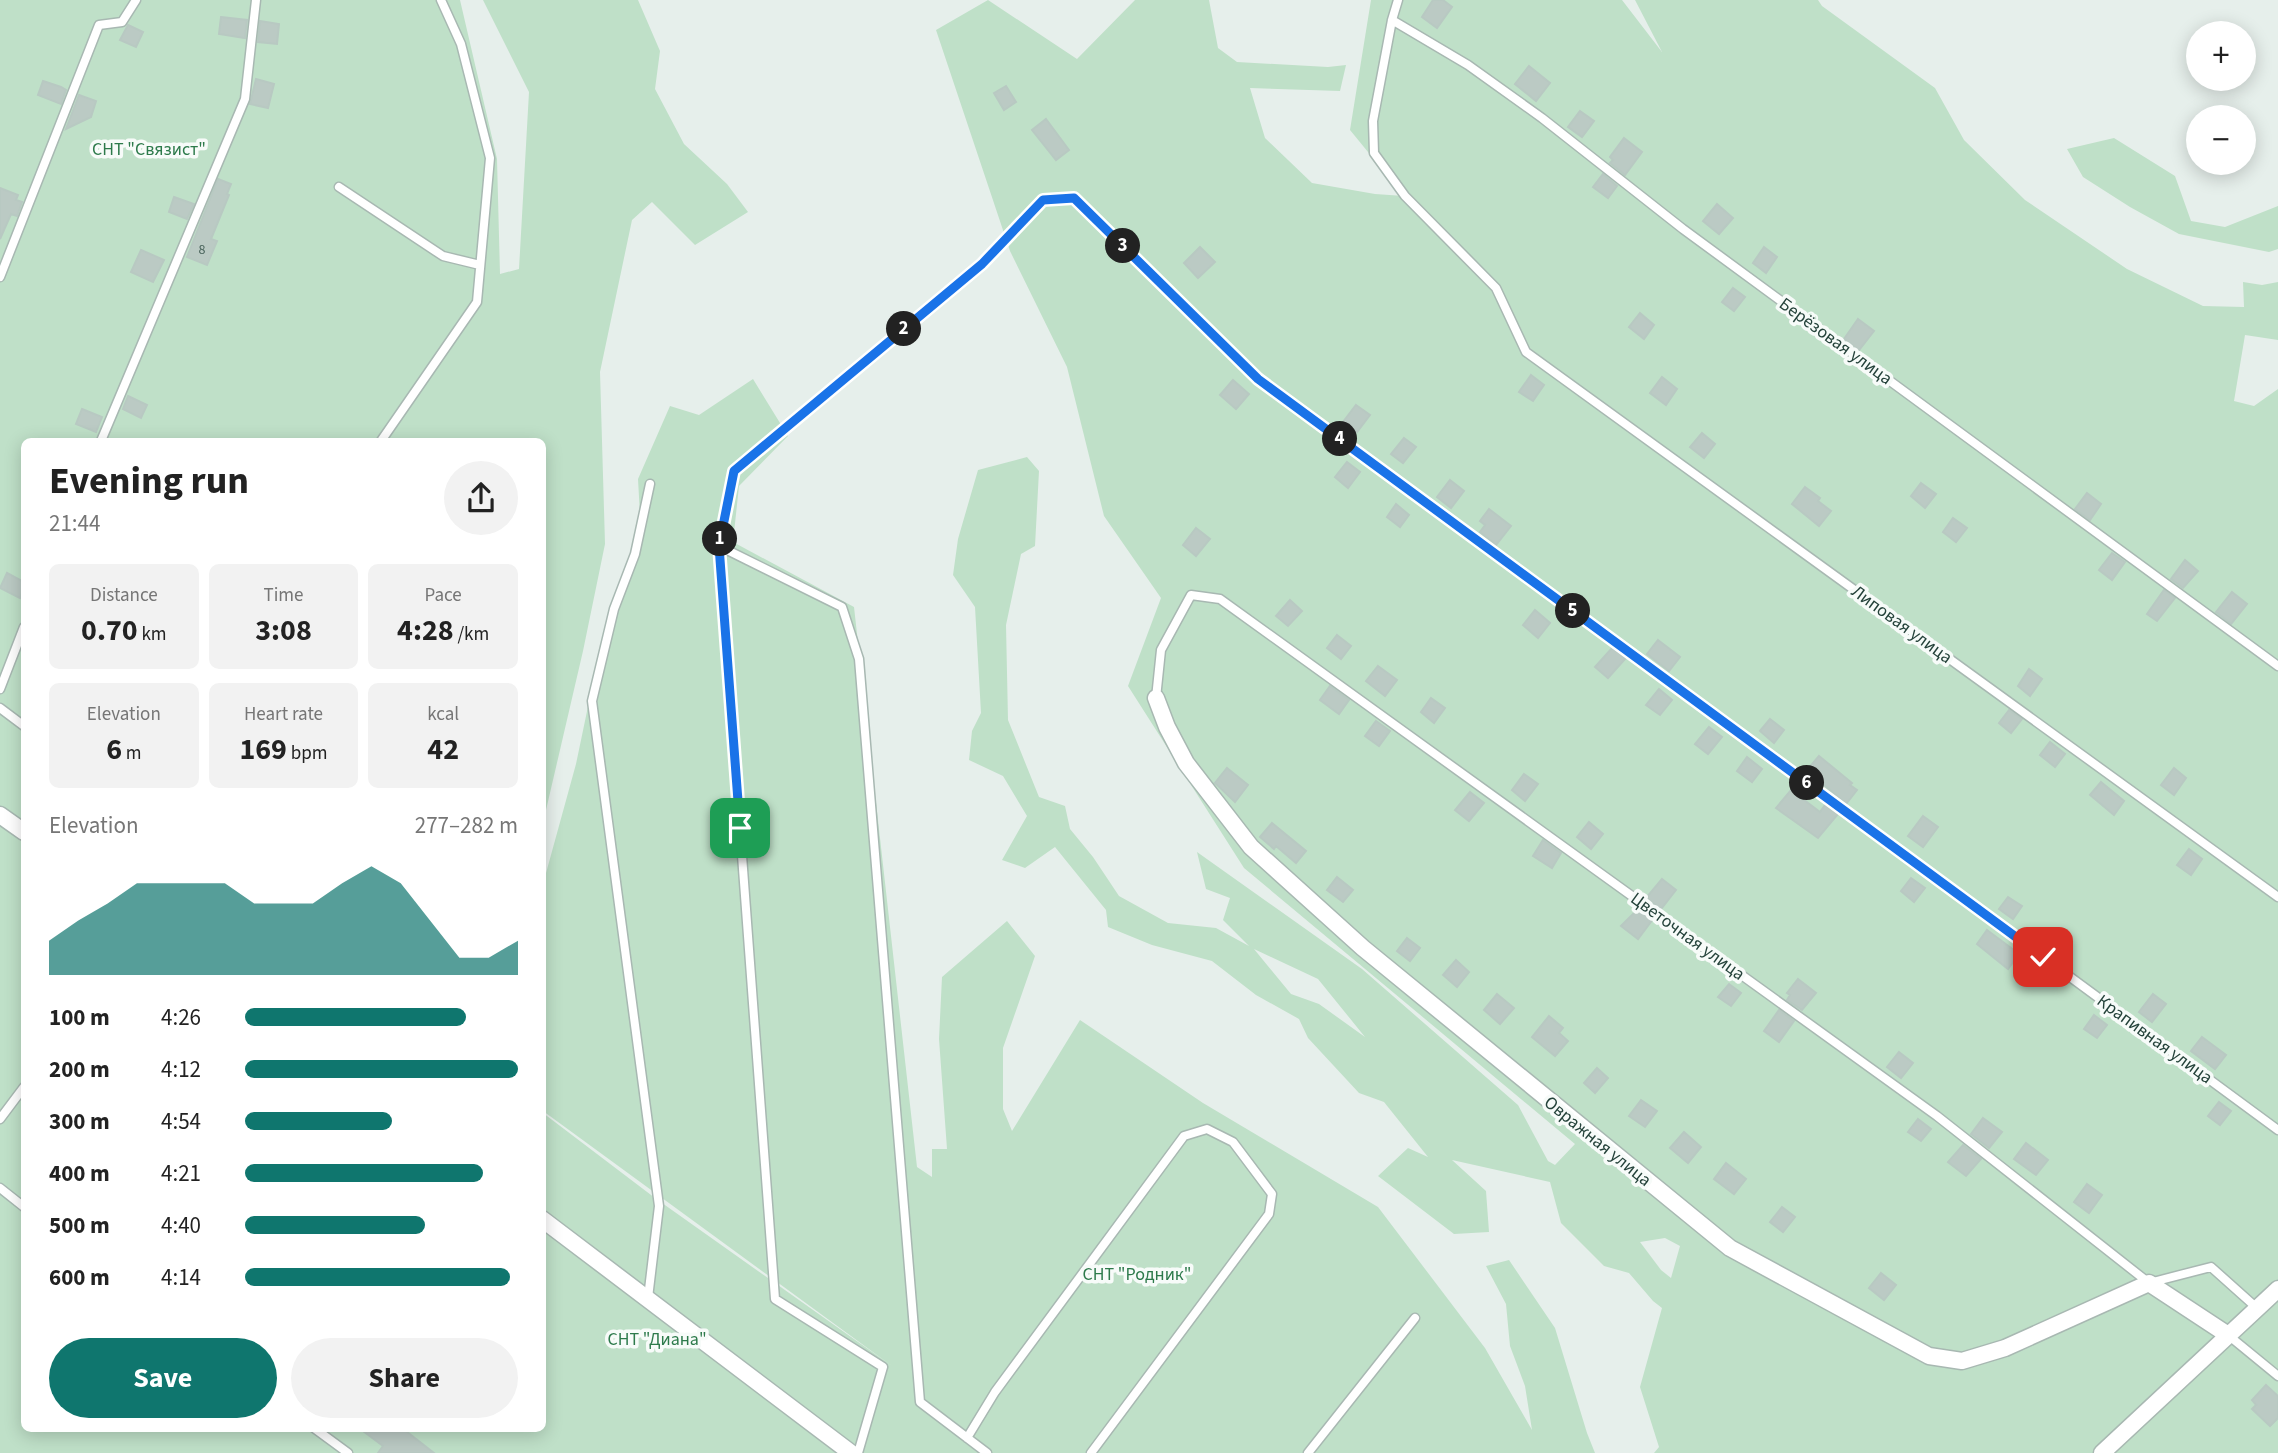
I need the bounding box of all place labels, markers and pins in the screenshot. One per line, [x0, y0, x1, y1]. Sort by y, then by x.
pin: 3 [1106, 229, 1140, 264]
pin: 2 [886, 312, 922, 346]
pin: 4 [1322, 422, 1358, 457]
pin: 1 [702, 522, 738, 556]
pin: 5 [1556, 594, 1590, 628]
pin: 6 [1790, 766, 1825, 800]
pin [710, 798, 770, 858]
pin [2013, 927, 2073, 987]

